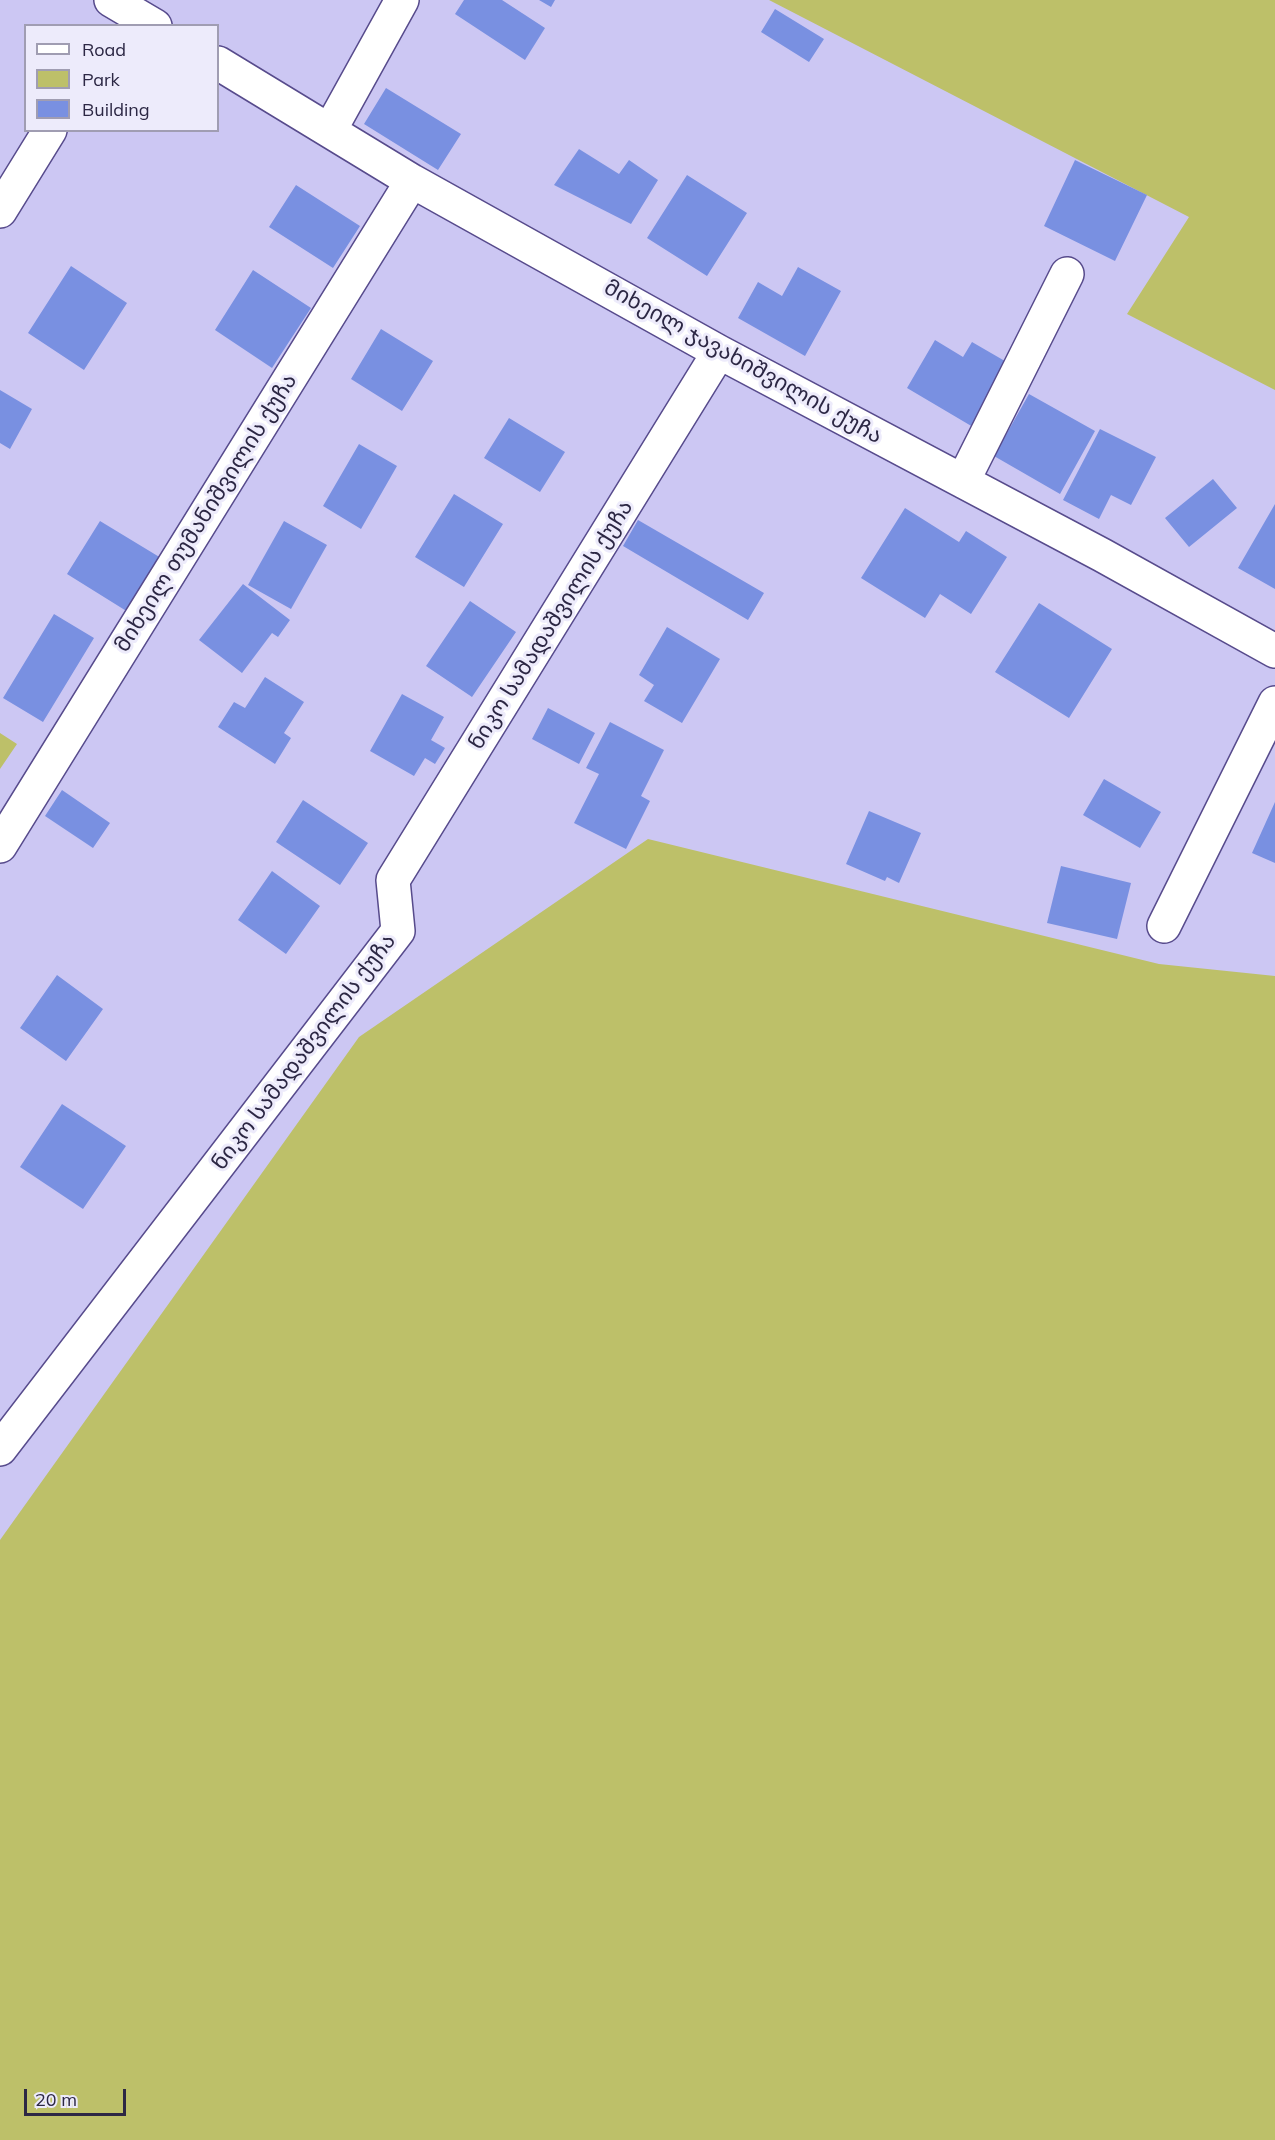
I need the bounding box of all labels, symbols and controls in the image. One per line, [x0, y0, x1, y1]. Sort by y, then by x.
legend [24, 24, 219, 132]
text: Road [82, 38, 126, 61]
text: Park [82, 68, 120, 91]
text: Building [82, 98, 150, 121]
street label: მიხეილ ჯავახიშვილის ქუჩა [599, 274, 887, 450]
street label: მიხეილ თუმანიშვილის ქუჩა [109, 369, 303, 657]
street label: ნიკო სამადაშვილის ქუჩა [463, 495, 639, 755]
street label: ნიკო სამადაშვილის ქუჩა [206, 929, 402, 1175]
scale bar [27, 2077, 129, 2115]
text: 20 m [35, 2088, 77, 2111]

